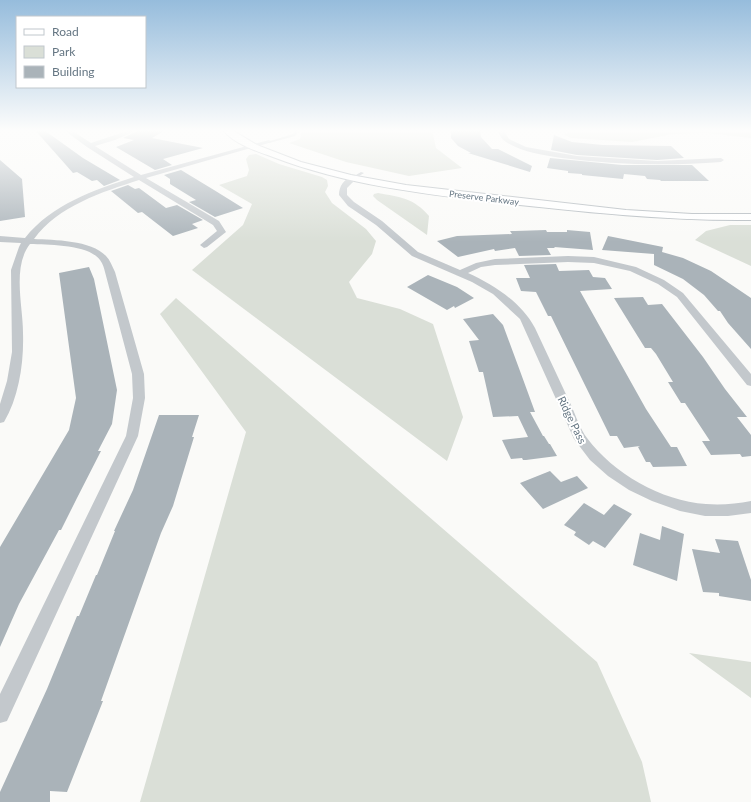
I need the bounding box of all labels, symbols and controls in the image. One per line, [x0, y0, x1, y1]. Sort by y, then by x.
legend [16, 16, 146, 88]
text: Road [52, 24, 79, 39]
text: Park [52, 44, 76, 59]
text: Building [52, 64, 95, 79]
street label: Preserve Parkway [449, 188, 520, 207]
street label: Ridge Pass [555, 394, 590, 446]

